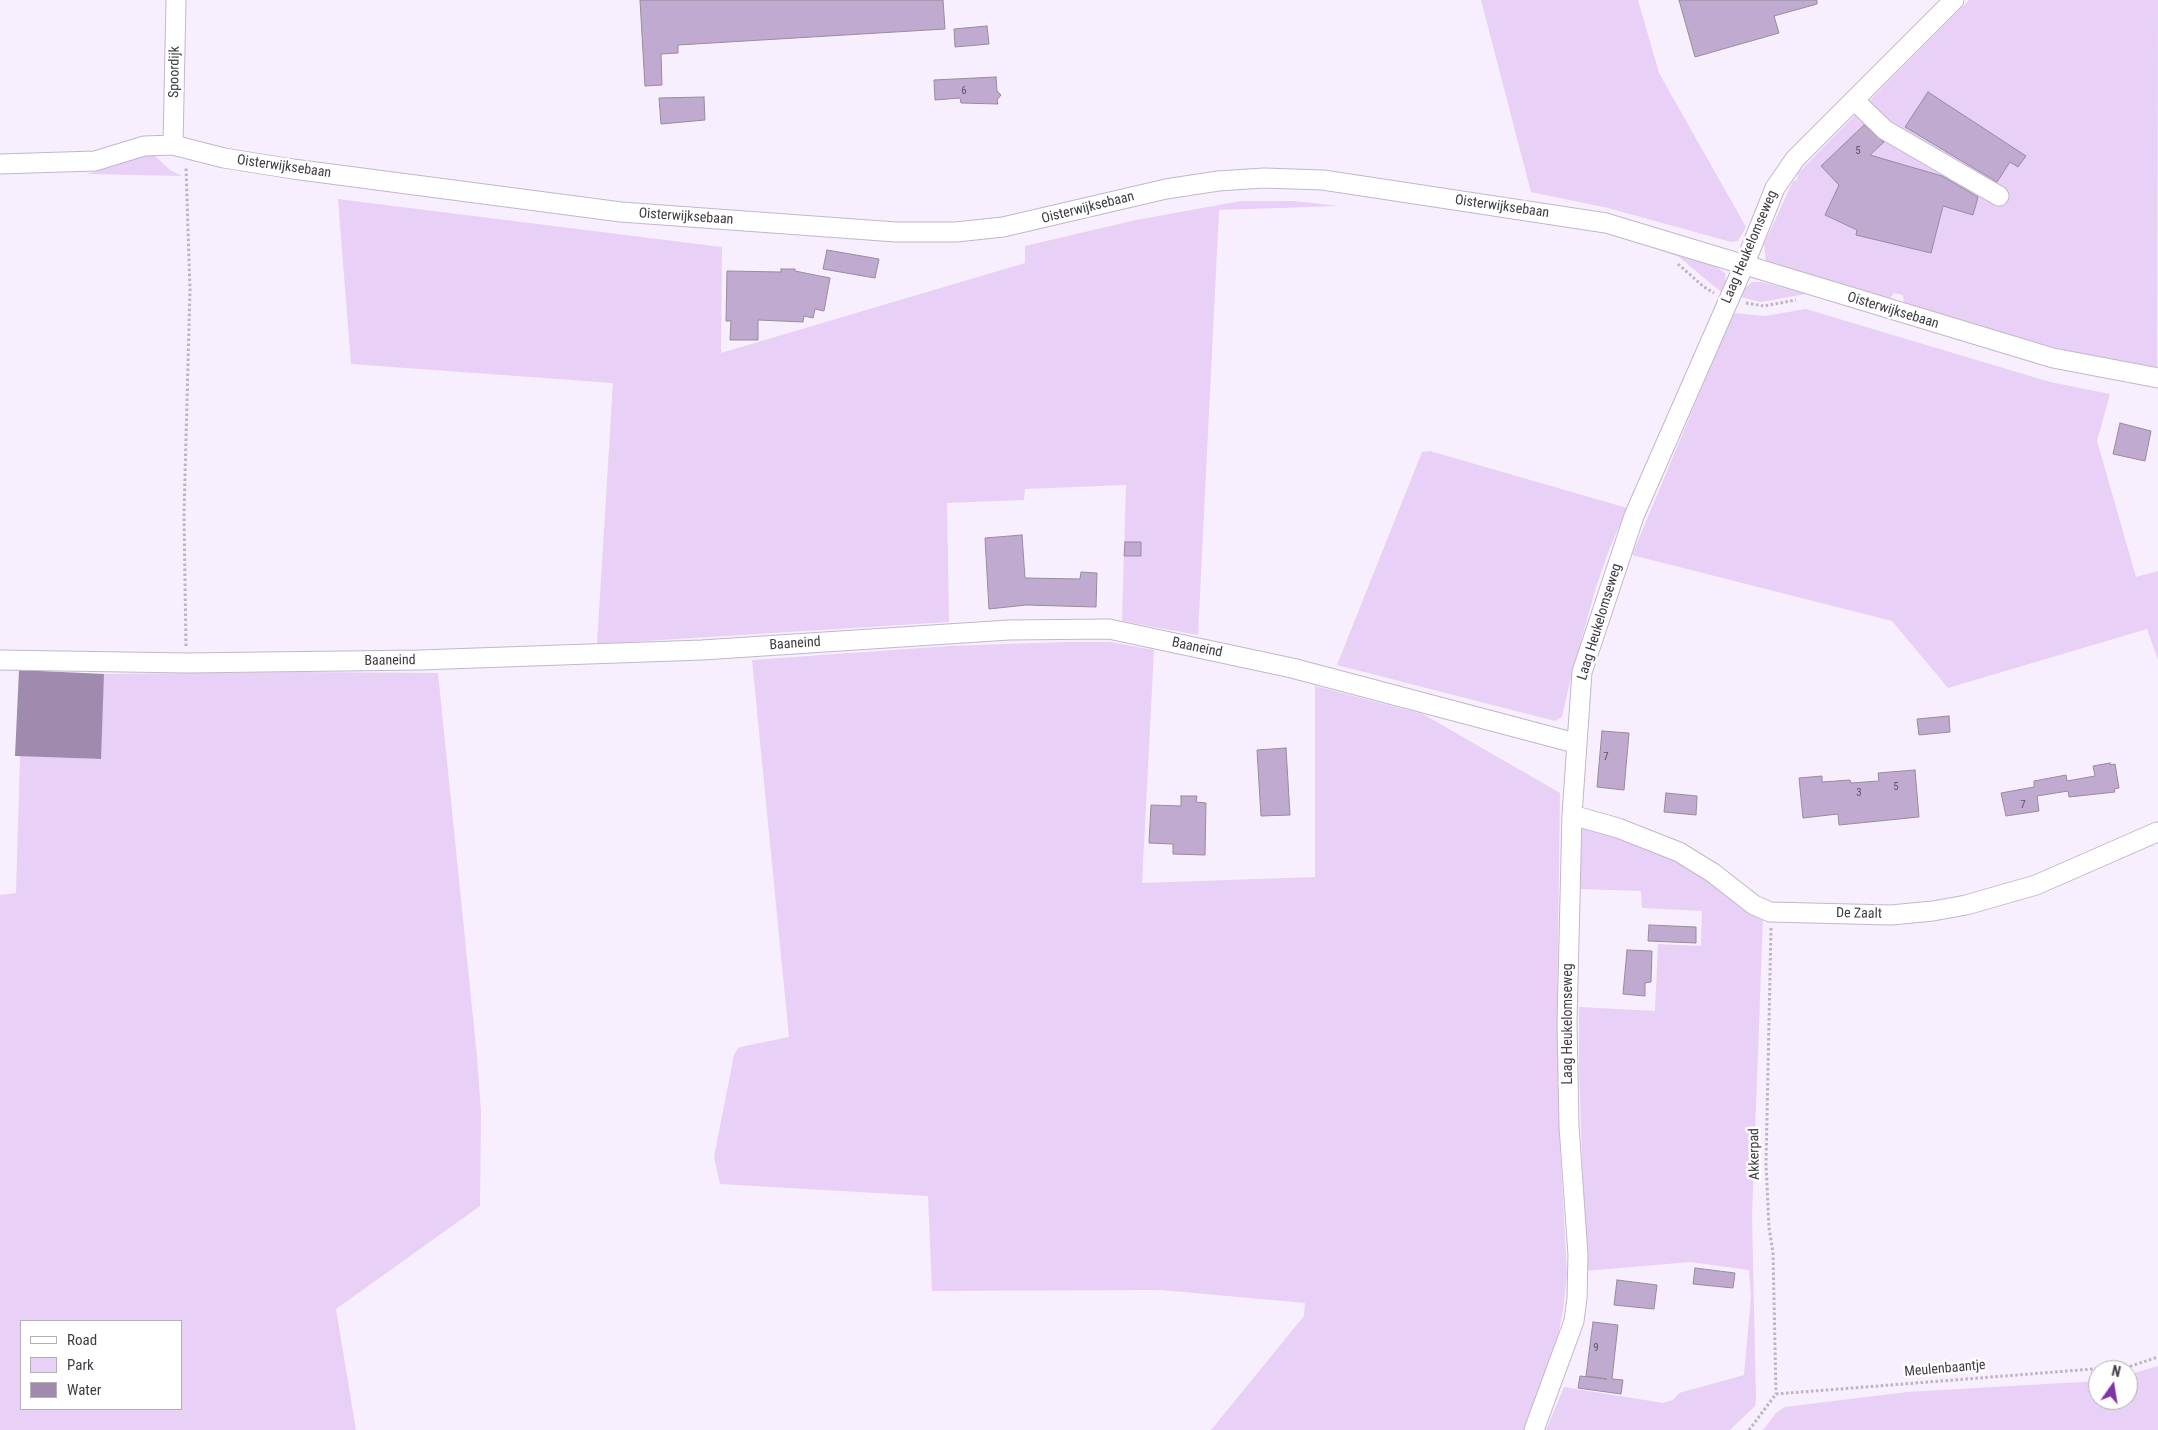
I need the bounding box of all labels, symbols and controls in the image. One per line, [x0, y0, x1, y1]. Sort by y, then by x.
street label: Spoordijk [166, 46, 184, 98]
house number: 6 [961, 84, 967, 98]
house number: 5 [1855, 144, 1861, 158]
street label: Oisterwijksebaan [236, 152, 332, 182]
street label: Oisterwijksebaan [1040, 188, 1136, 228]
street label: Laag Heukelomseweg [1719, 188, 1781, 306]
street label: Oisterwijksebaan [1454, 192, 1550, 222]
street label: Oisterwijksebaan [638, 205, 734, 229]
street label: Oisterwijksebaan [1845, 289, 1941, 333]
street label: Laag Heukelomseweg [1574, 562, 1626, 682]
street label: Baaneind [769, 634, 821, 654]
street label: Baaneind [1170, 634, 1224, 662]
street label: Baaneind [364, 652, 416, 670]
house number: 7 [1603, 750, 1609, 764]
house number: 5 [1893, 780, 1899, 794]
house number: 3 [1856, 786, 1862, 800]
house number: 7 [2020, 798, 2026, 812]
street label: De Zaalt [1836, 905, 1882, 923]
street label: Laag Heukelomseweg [1560, 963, 1576, 1085]
street label: Akkerpad [1746, 1128, 1764, 1180]
legend [20, 1320, 182, 1410]
text: Road [67, 1331, 97, 1349]
house number: 9 [1593, 1341, 1599, 1355]
text: Park [67, 1356, 94, 1374]
street label: Meulenbaantje [1904, 1357, 1986, 1381]
north arrow [2088, 1360, 2138, 1410]
text: N [2110, 1363, 2122, 1380]
text: Water [67, 1381, 101, 1399]

